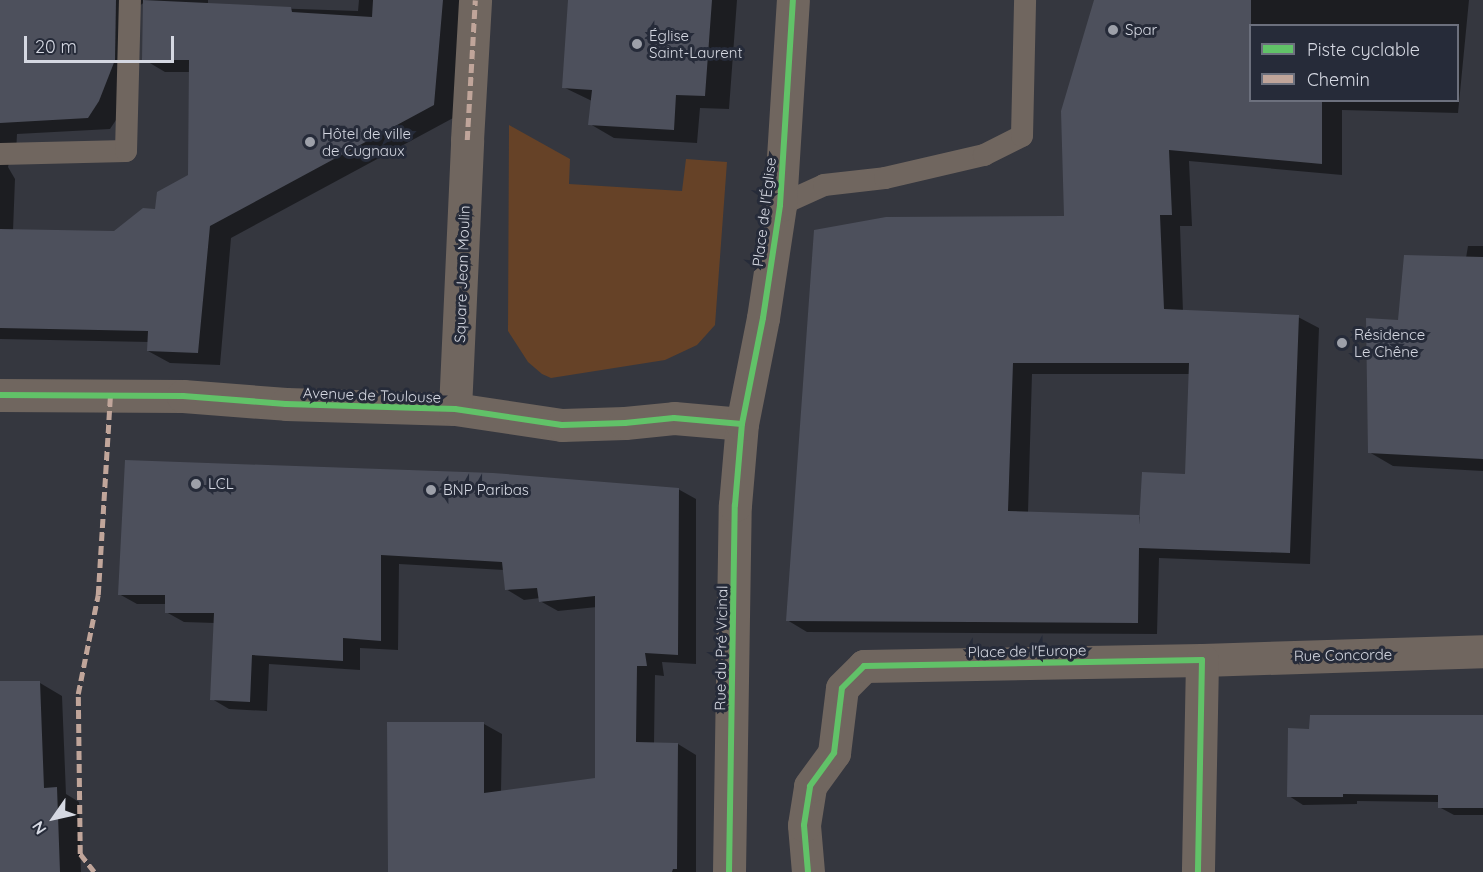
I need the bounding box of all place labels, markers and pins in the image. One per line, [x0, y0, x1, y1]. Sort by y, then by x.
place label: Spar [1125, 21, 1157, 39]
marker: Spar [1106, 23, 1120, 37]
place label: Église Saint-Laurent [649, 26, 742, 61]
marker: Église Saint-Laurent [630, 37, 644, 51]
place label: Hôtel de ville de Cugnaux [322, 124, 411, 159]
marker: Hôtel de ville de Cugnaux [303, 135, 317, 149]
place label: Résidence Le Chêne [1354, 325, 1425, 360]
marker: Résidence Le Chêne [1335, 336, 1349, 350]
place label: LCL [208, 475, 234, 493]
marker: LCL [189, 477, 203, 491]
place label: BNP Paribas [443, 481, 529, 499]
marker: BNP Paribas [424, 483, 438, 497]

